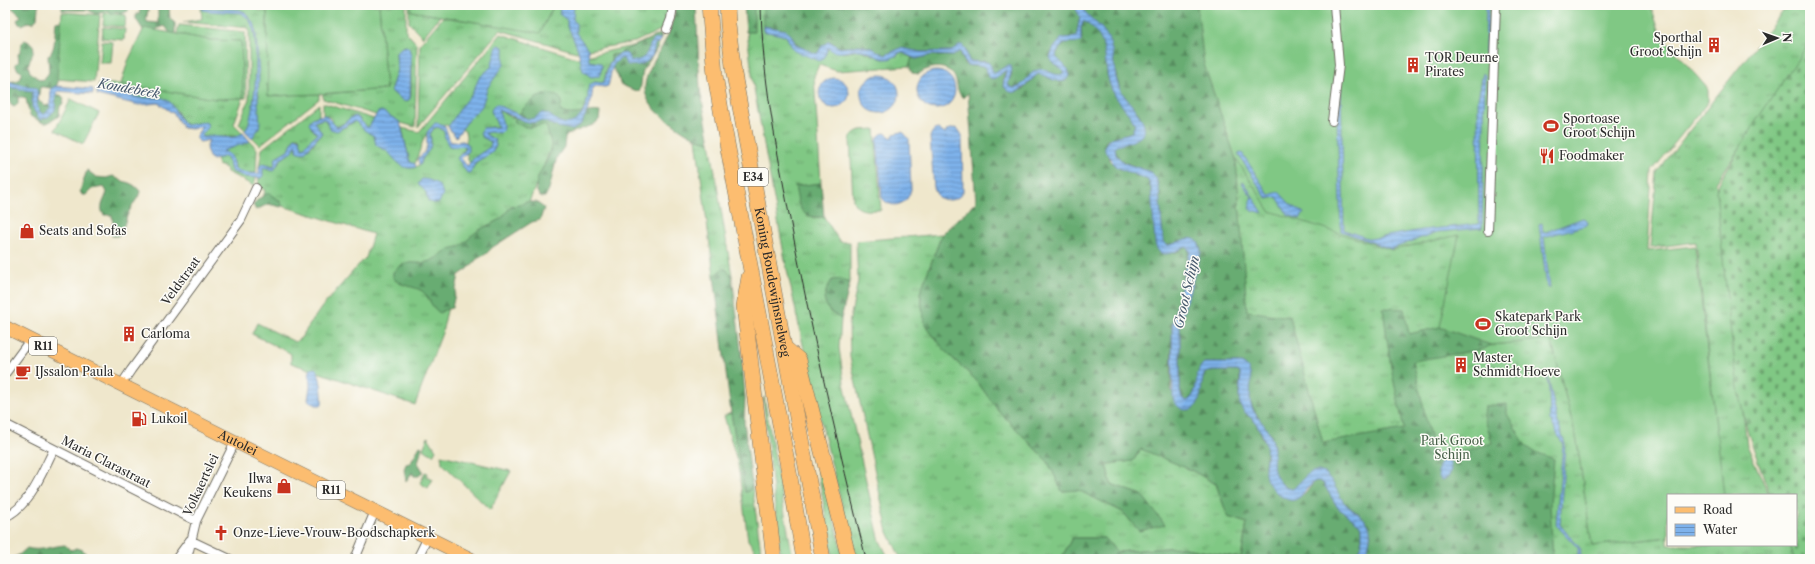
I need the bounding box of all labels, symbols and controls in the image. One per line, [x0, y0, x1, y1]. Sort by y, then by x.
north arrow [1757, 18, 1797, 58]
place label: Sporthal Groot Schijn [1630, 30, 1702, 59]
text: N [1780, 33, 1794, 43]
building icon: Sporthal Groot Schijn [1705, 36, 1723, 54]
place label: TOR Deurne Pirates [1425, 50, 1499, 79]
building icon: TOR Deurne Pirates [1404, 56, 1422, 74]
water label: Koudebeek [96, 75, 161, 101]
place label: Sportoase Groot Schijn [1563, 111, 1636, 140]
sports icon: Sportoase Groot Schijn [1542, 117, 1560, 135]
restaurant icon: Foodmaker [1538, 147, 1556, 165]
place label: Foodmaker [1559, 148, 1624, 163]
road number: E34 [738, 168, 768, 186]
street label: Koning Boudewijnsnelweg [752, 206, 794, 359]
shop icon: Seats and Sofas [18, 222, 36, 240]
place label: Seats and Sofas [39, 223, 127, 238]
street label: Veldstraat [157, 253, 204, 309]
water label: Groot Schijn [1170, 254, 1202, 330]
place label: Skatepark Park Groot Schijn [1495, 309, 1582, 338]
sports icon: Skatepark Park Groot Schijn [1474, 315, 1492, 333]
building icon: Carloma [120, 325, 138, 343]
place label: Carloma [141, 326, 191, 341]
road number: R11 [29, 337, 57, 355]
place label: Master Schmidt Hoeve [1473, 350, 1561, 379]
building icon: Master Schmidt Hoeve [1452, 356, 1470, 374]
cafe icon: IJssalon Paula [14, 363, 32, 381]
place label: IJssalon Paula [35, 364, 114, 379]
fuel station icon: Lukoil [130, 410, 148, 428]
place label: Lukoil [151, 411, 188, 426]
street label: Autolei [215, 426, 260, 459]
street label: Maria Clarastraat [59, 433, 154, 491]
park label: Park Groot Schijn [1421, 433, 1484, 462]
street label: Volkaertslei [179, 451, 222, 519]
place label: Ilwa Keukens [223, 471, 273, 500]
shop icon: Ilwa Keukens [275, 477, 293, 495]
road number: R11 [317, 481, 345, 499]
legend [1667, 494, 1797, 546]
text: Road [1703, 502, 1733, 517]
text: Water [1702, 522, 1737, 537]
church icon: Onze-Lieve-Vrouw-Boodschapkerk [212, 524, 230, 542]
place label: Onze-Lieve-Vrouw-Boodschapkerk [233, 525, 436, 540]

